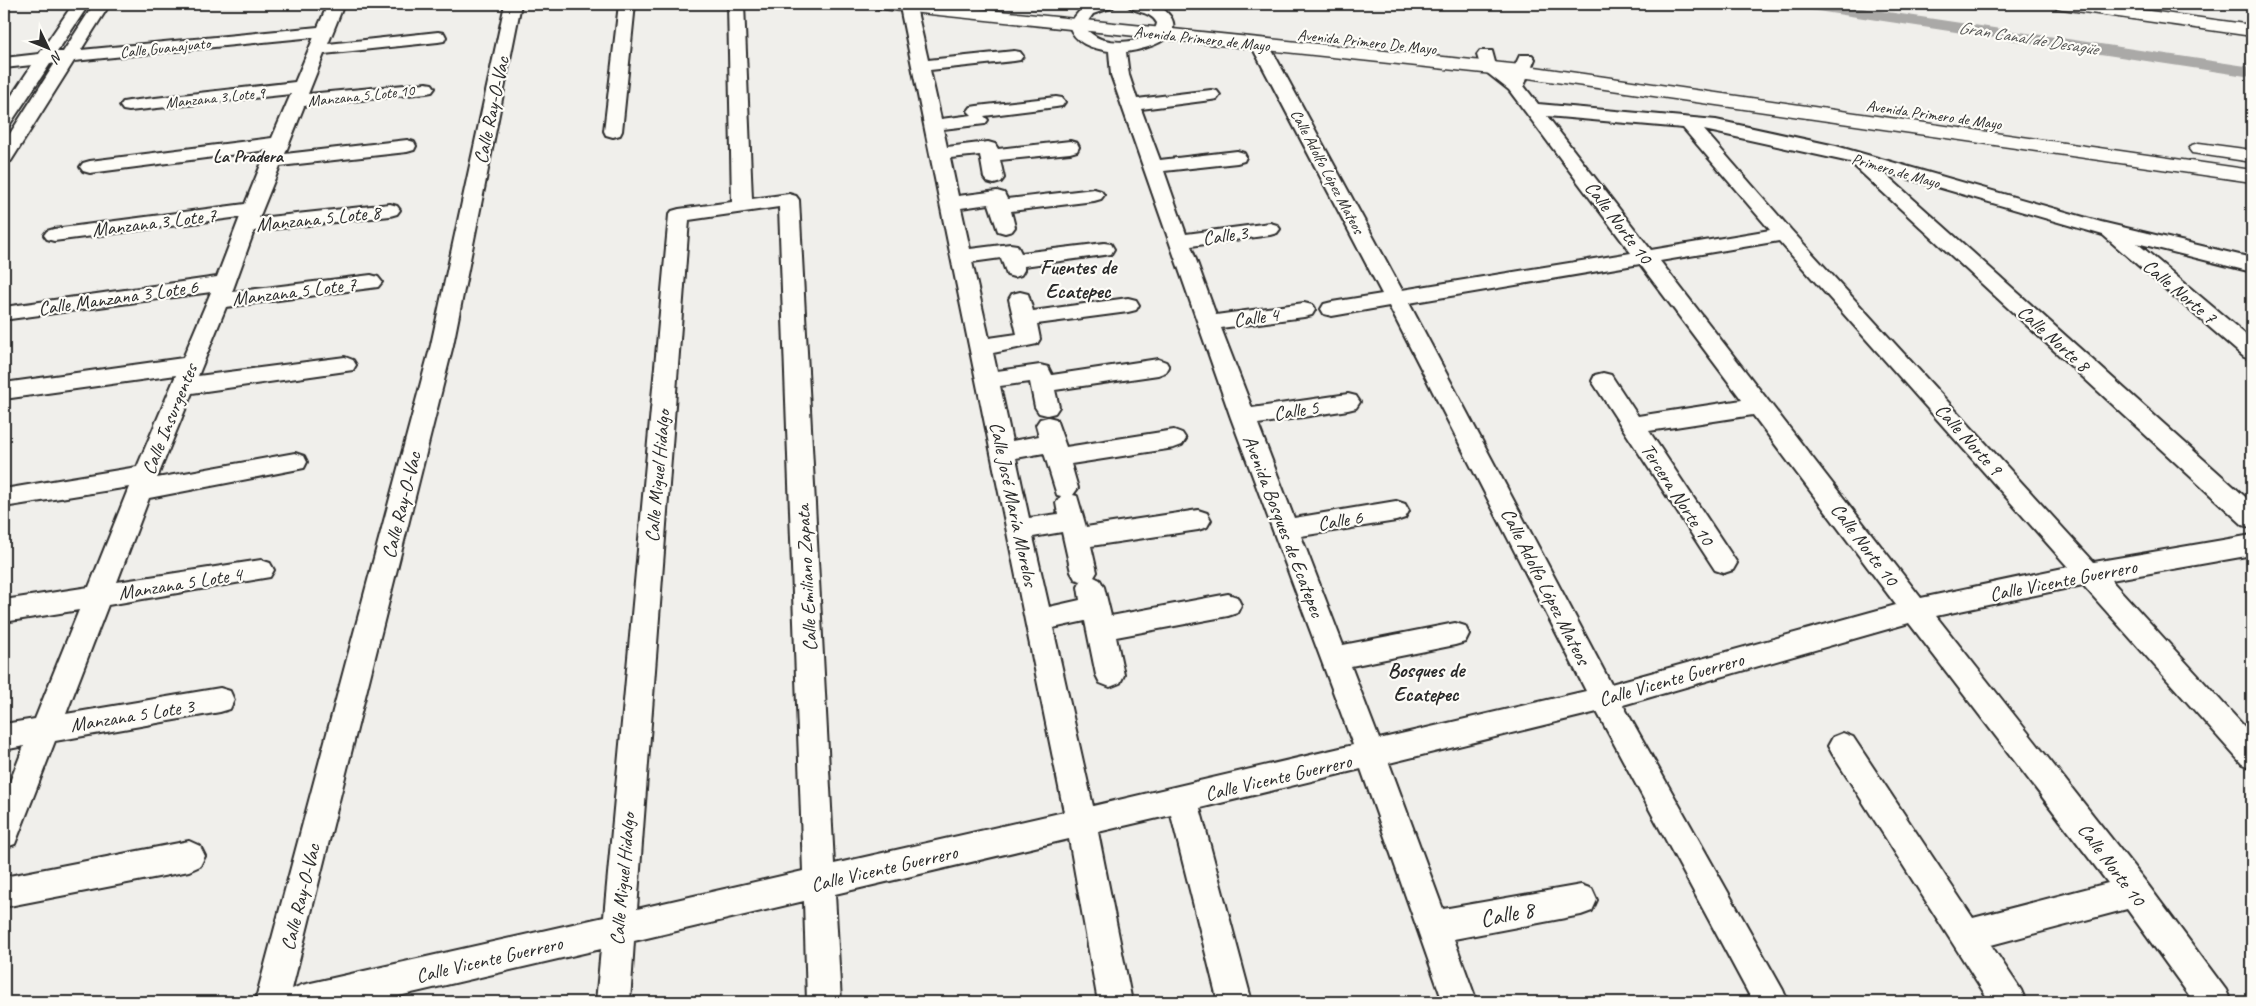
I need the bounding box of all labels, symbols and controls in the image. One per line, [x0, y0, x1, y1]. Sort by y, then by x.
water label: Gran Canal de Desagüe [1957, 16, 2102, 60]
north arrow [22, 22, 72, 72]
street label: Avenida Primero de Mayo [1133, 22, 1272, 56]
street label: Avenida Primero De Mayo [1297, 25, 1439, 59]
street label: Calle Guanajuato [119, 33, 214, 63]
text: N [46, 48, 66, 67]
street label: Calle Ray-O-Vac [468, 53, 515, 166]
street label: Manzana 5 Lote 10 [307, 80, 417, 112]
street label: Manzana 3 Lote 9 [164, 83, 268, 113]
street label: Avenida Primero de Mayo [1865, 96, 2004, 135]
street label: Calle Adolfo López Mateos [1286, 106, 1369, 238]
district label: La Pradera [213, 145, 285, 167]
street label: Primero de Mayo [1849, 149, 1943, 193]
street label: Calle Norte 10 [1579, 176, 1659, 270]
street label: Manzana 5 Lote 8 [255, 199, 383, 237]
street label: Manzana 3 Lote 7 [91, 202, 219, 243]
street label: Calle 3 [1201, 220, 1251, 251]
street label: Calle Norte 7 [2138, 253, 2222, 330]
district label: Fuentes de Ecatepec [1040, 254, 1118, 304]
street label: Manzana 5 Lote 7 [231, 271, 359, 312]
street label: Calle Manzana 3 Lote 6 [37, 274, 201, 321]
street label: Calle Norte 8 [2012, 299, 2097, 379]
street label: Calle 4 [1232, 302, 1282, 333]
street label: Calle Insurgentes [136, 358, 204, 478]
street label: Calle 5 [1272, 394, 1321, 426]
street label: Calle Norte 9 [1930, 398, 2009, 482]
street label: Calle Miguel Hidalgo [639, 407, 676, 543]
street label: Calle José María Morelos [984, 419, 1044, 591]
street label: Avenida Bosques de Ecatepec [1237, 432, 1330, 622]
street label: Tercera Norte 10 [1635, 438, 1721, 552]
street label: Calle Ray-O-Vac [376, 448, 427, 561]
street label: Calle Norte 10 [1825, 498, 1905, 592]
street label: Calle Emiliano Zapata [790, 502, 823, 652]
street label: Calle 6 [1316, 504, 1365, 536]
street label: Calle Adolfo López Mateos [1495, 504, 1597, 671]
street label: Calle Vicente Guerrero [1987, 554, 2140, 607]
street label: Manzana 5 Lote 4 [116, 561, 246, 606]
street label: Calle Vicente Guerrero [1596, 647, 1747, 712]
district label: Bosques de Ecatepec [1388, 657, 1466, 707]
street label: Manzana 5 Lote 3 [68, 693, 198, 738]
street label: Calle Vicente Guerrero [1202, 748, 1355, 806]
street label: Calle Miguel Hidalgo [604, 810, 641, 946]
street label: Calle Norte 10 [2072, 818, 2152, 912]
street label: Calle Vicente Guerrero [808, 839, 961, 897]
street label: Calle Ray-O-Vac [275, 840, 326, 953]
street label: Calle 8 [1477, 894, 1539, 934]
street label: Calle Vicente Guerrero [413, 930, 566, 988]

